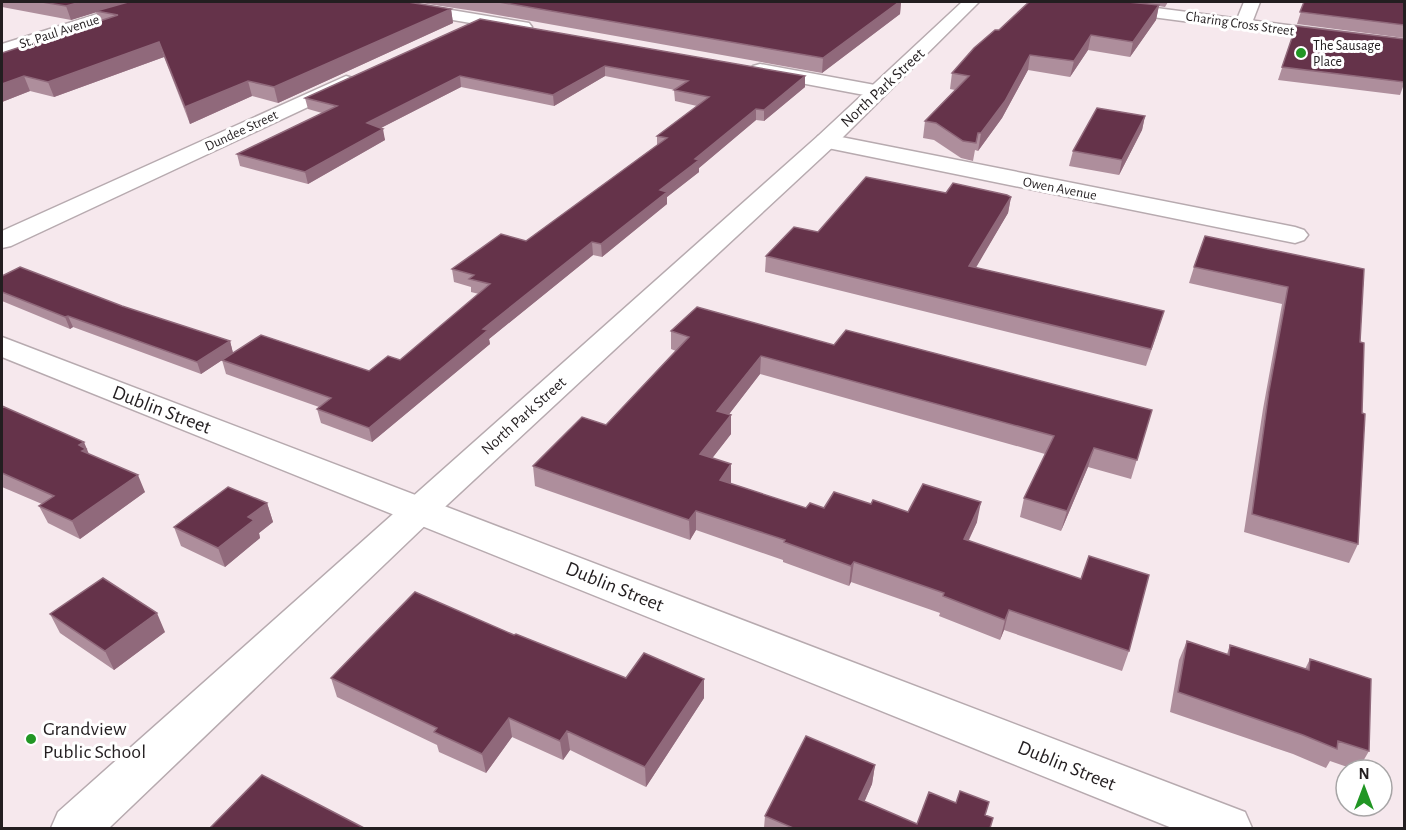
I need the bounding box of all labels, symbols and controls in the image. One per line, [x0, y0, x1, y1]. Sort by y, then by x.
street label: Charing Cross Street [1185, 9, 1295, 39]
street label: St. Paul Avenue [18, 12, 101, 51]
place label: The Sausage Place [1313, 39, 1381, 69]
street label: North Park Street [838, 45, 927, 130]
marker: The Sausage Place [1294, 46, 1308, 60]
street label: Dundee Street [203, 108, 281, 154]
street label: Owen Avenue [1022, 175, 1098, 203]
street label: North Park Street [478, 374, 569, 458]
street label: Dublin Street [110, 382, 214, 438]
street label: Dublin Street [563, 558, 667, 616]
place label: Grandview Public School [43, 719, 146, 762]
marker: Grandview Public School [24, 732, 38, 746]
street label: Dublin Street [1015, 737, 1119, 795]
north arrow [1334, 758, 1394, 818]
text: N [1358, 766, 1370, 782]

